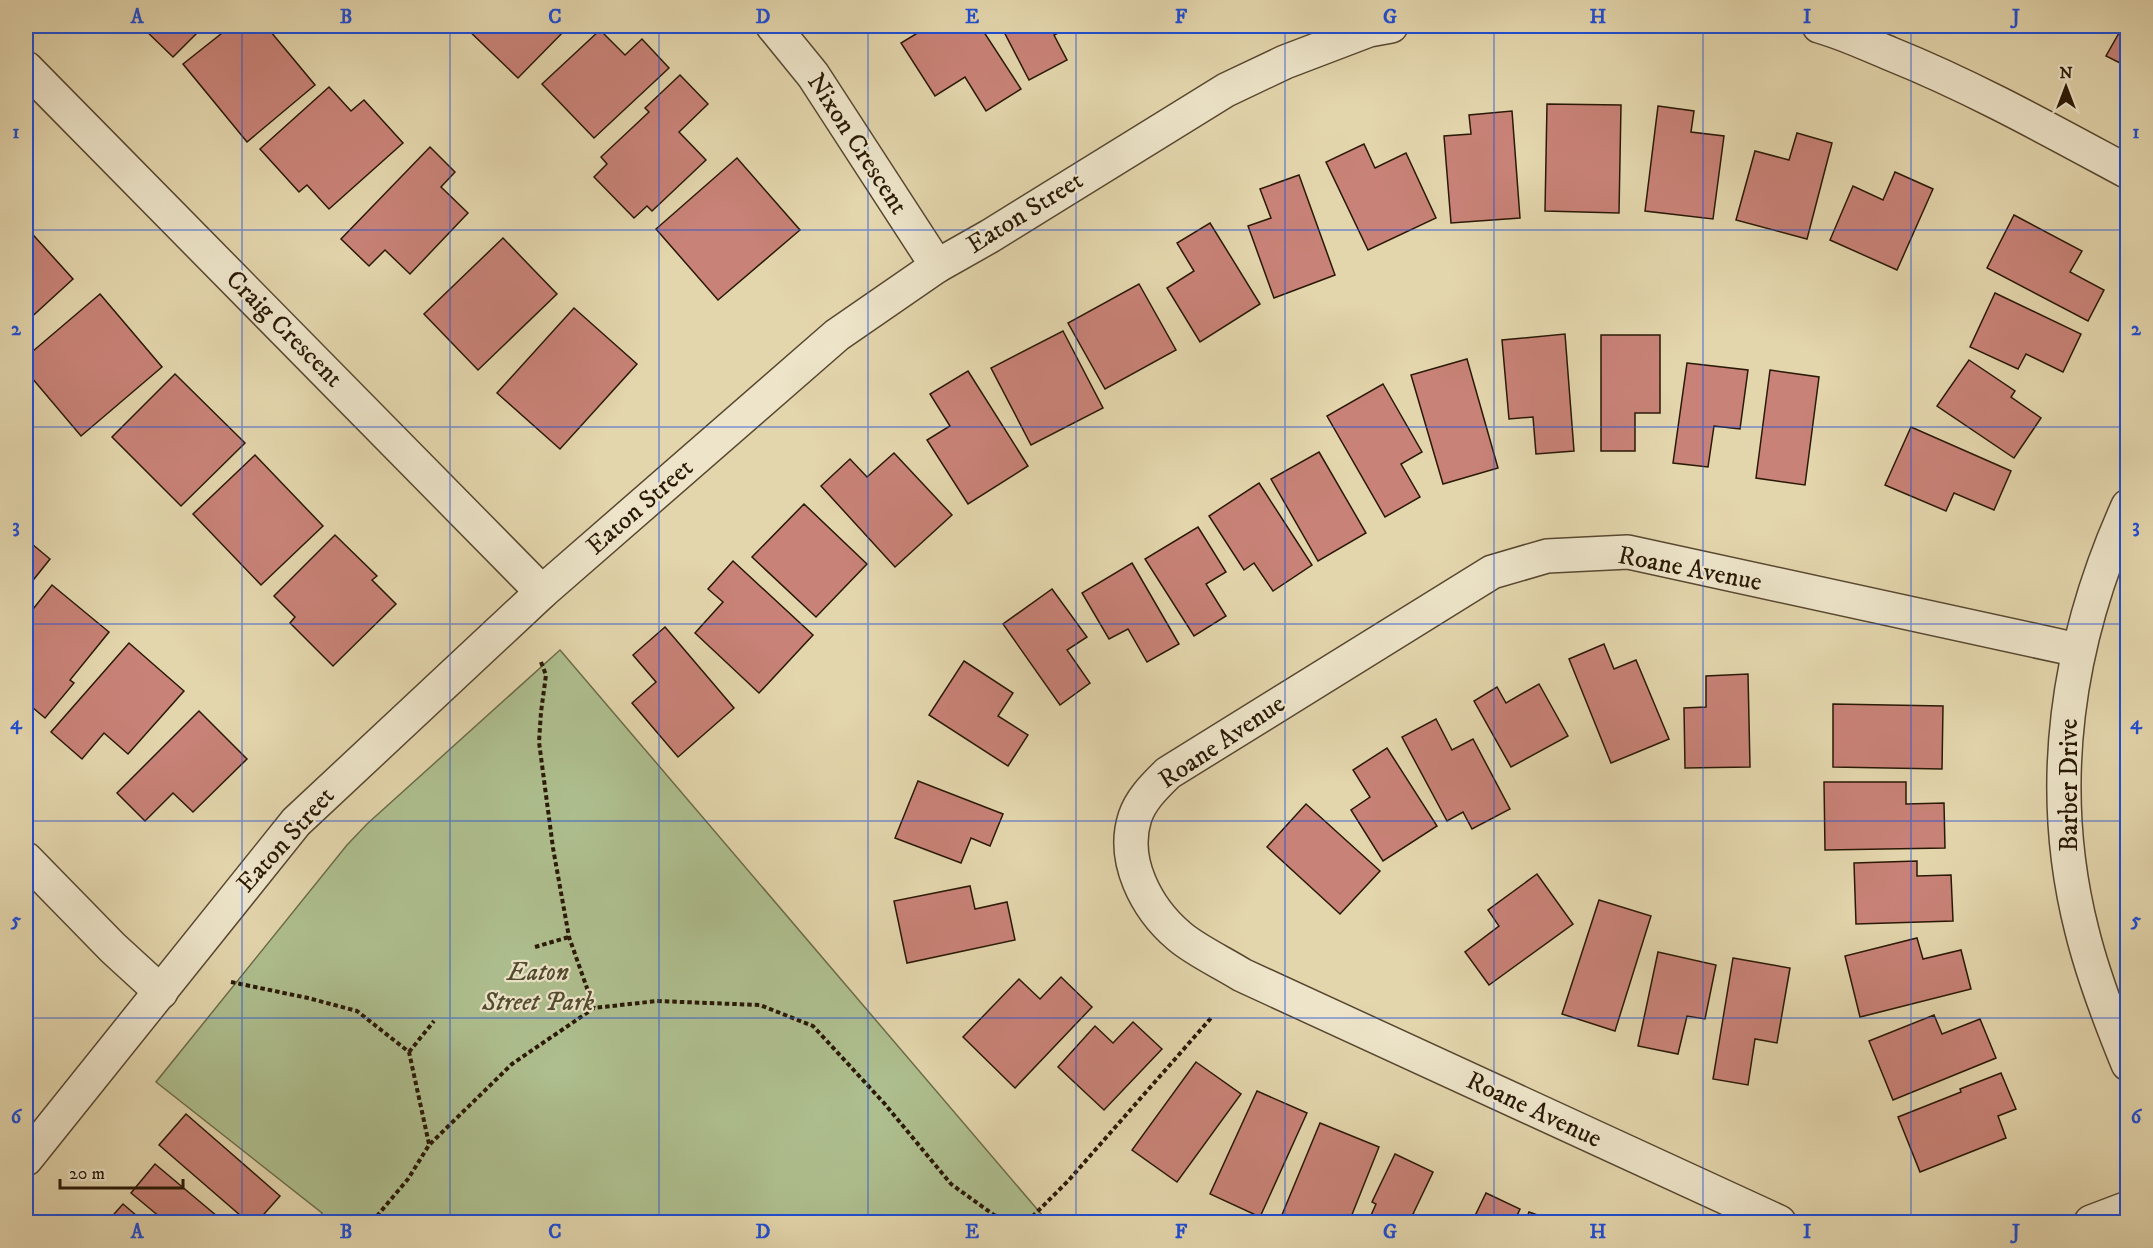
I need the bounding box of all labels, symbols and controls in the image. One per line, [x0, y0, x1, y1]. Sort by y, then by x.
text: A [130, 5, 145, 30]
text: B [340, 5, 352, 30]
text: C [548, 5, 562, 30]
text: D [756, 5, 771, 30]
text: E [965, 5, 979, 30]
text: F [1175, 5, 1188, 30]
text: G [1383, 5, 1397, 30]
text: H [1590, 5, 1607, 30]
text: I [1803, 5, 1811, 30]
text: J [2010, 5, 2020, 30]
north arrow [2036, 57, 2096, 117]
text: N [2059, 63, 2073, 83]
street label: Nixon Crescent [799, 67, 915, 221]
text: 1 [12, 120, 20, 145]
text: 1 [2132, 120, 2140, 145]
street label: Eaton Street [961, 164, 1089, 262]
street label: Craig Crescent [218, 263, 350, 395]
text: 2 [11, 317, 22, 342]
text: 2 [2131, 317, 2142, 342]
street label: Eaton Street [580, 452, 700, 562]
text: 3 [12, 514, 20, 539]
text: 3 [2132, 514, 2140, 539]
street label: Roane Avenue [1615, 539, 1765, 599]
street label: Roane Avenue [1152, 688, 1292, 796]
text: 4 [10, 711, 23, 736]
text: 4 [2130, 711, 2143, 736]
street label: Barber Drive [2053, 718, 2086, 852]
street label: Eaton Street [230, 780, 342, 900]
text: 5 [10, 908, 21, 933]
text: 5 [2130, 908, 2141, 933]
park label: Eaton Street Park [481, 956, 594, 1019]
street label: Roane Avenue [1461, 1064, 1607, 1156]
text: 6 [11, 1105, 23, 1130]
text: 6 [2131, 1105, 2143, 1130]
scale bar [60, 1152, 183, 1190]
text: 20 m [69, 1163, 105, 1185]
text: A [130, 1220, 145, 1245]
text: B [340, 1220, 352, 1245]
text: C [548, 1220, 562, 1245]
text: D [756, 1220, 771, 1245]
text: E [965, 1220, 979, 1245]
text: F [1175, 1220, 1188, 1245]
text: G [1383, 1220, 1397, 1245]
text: H [1590, 1220, 1607, 1245]
text: I [1803, 1220, 1811, 1245]
text: J [2010, 1220, 2020, 1245]

